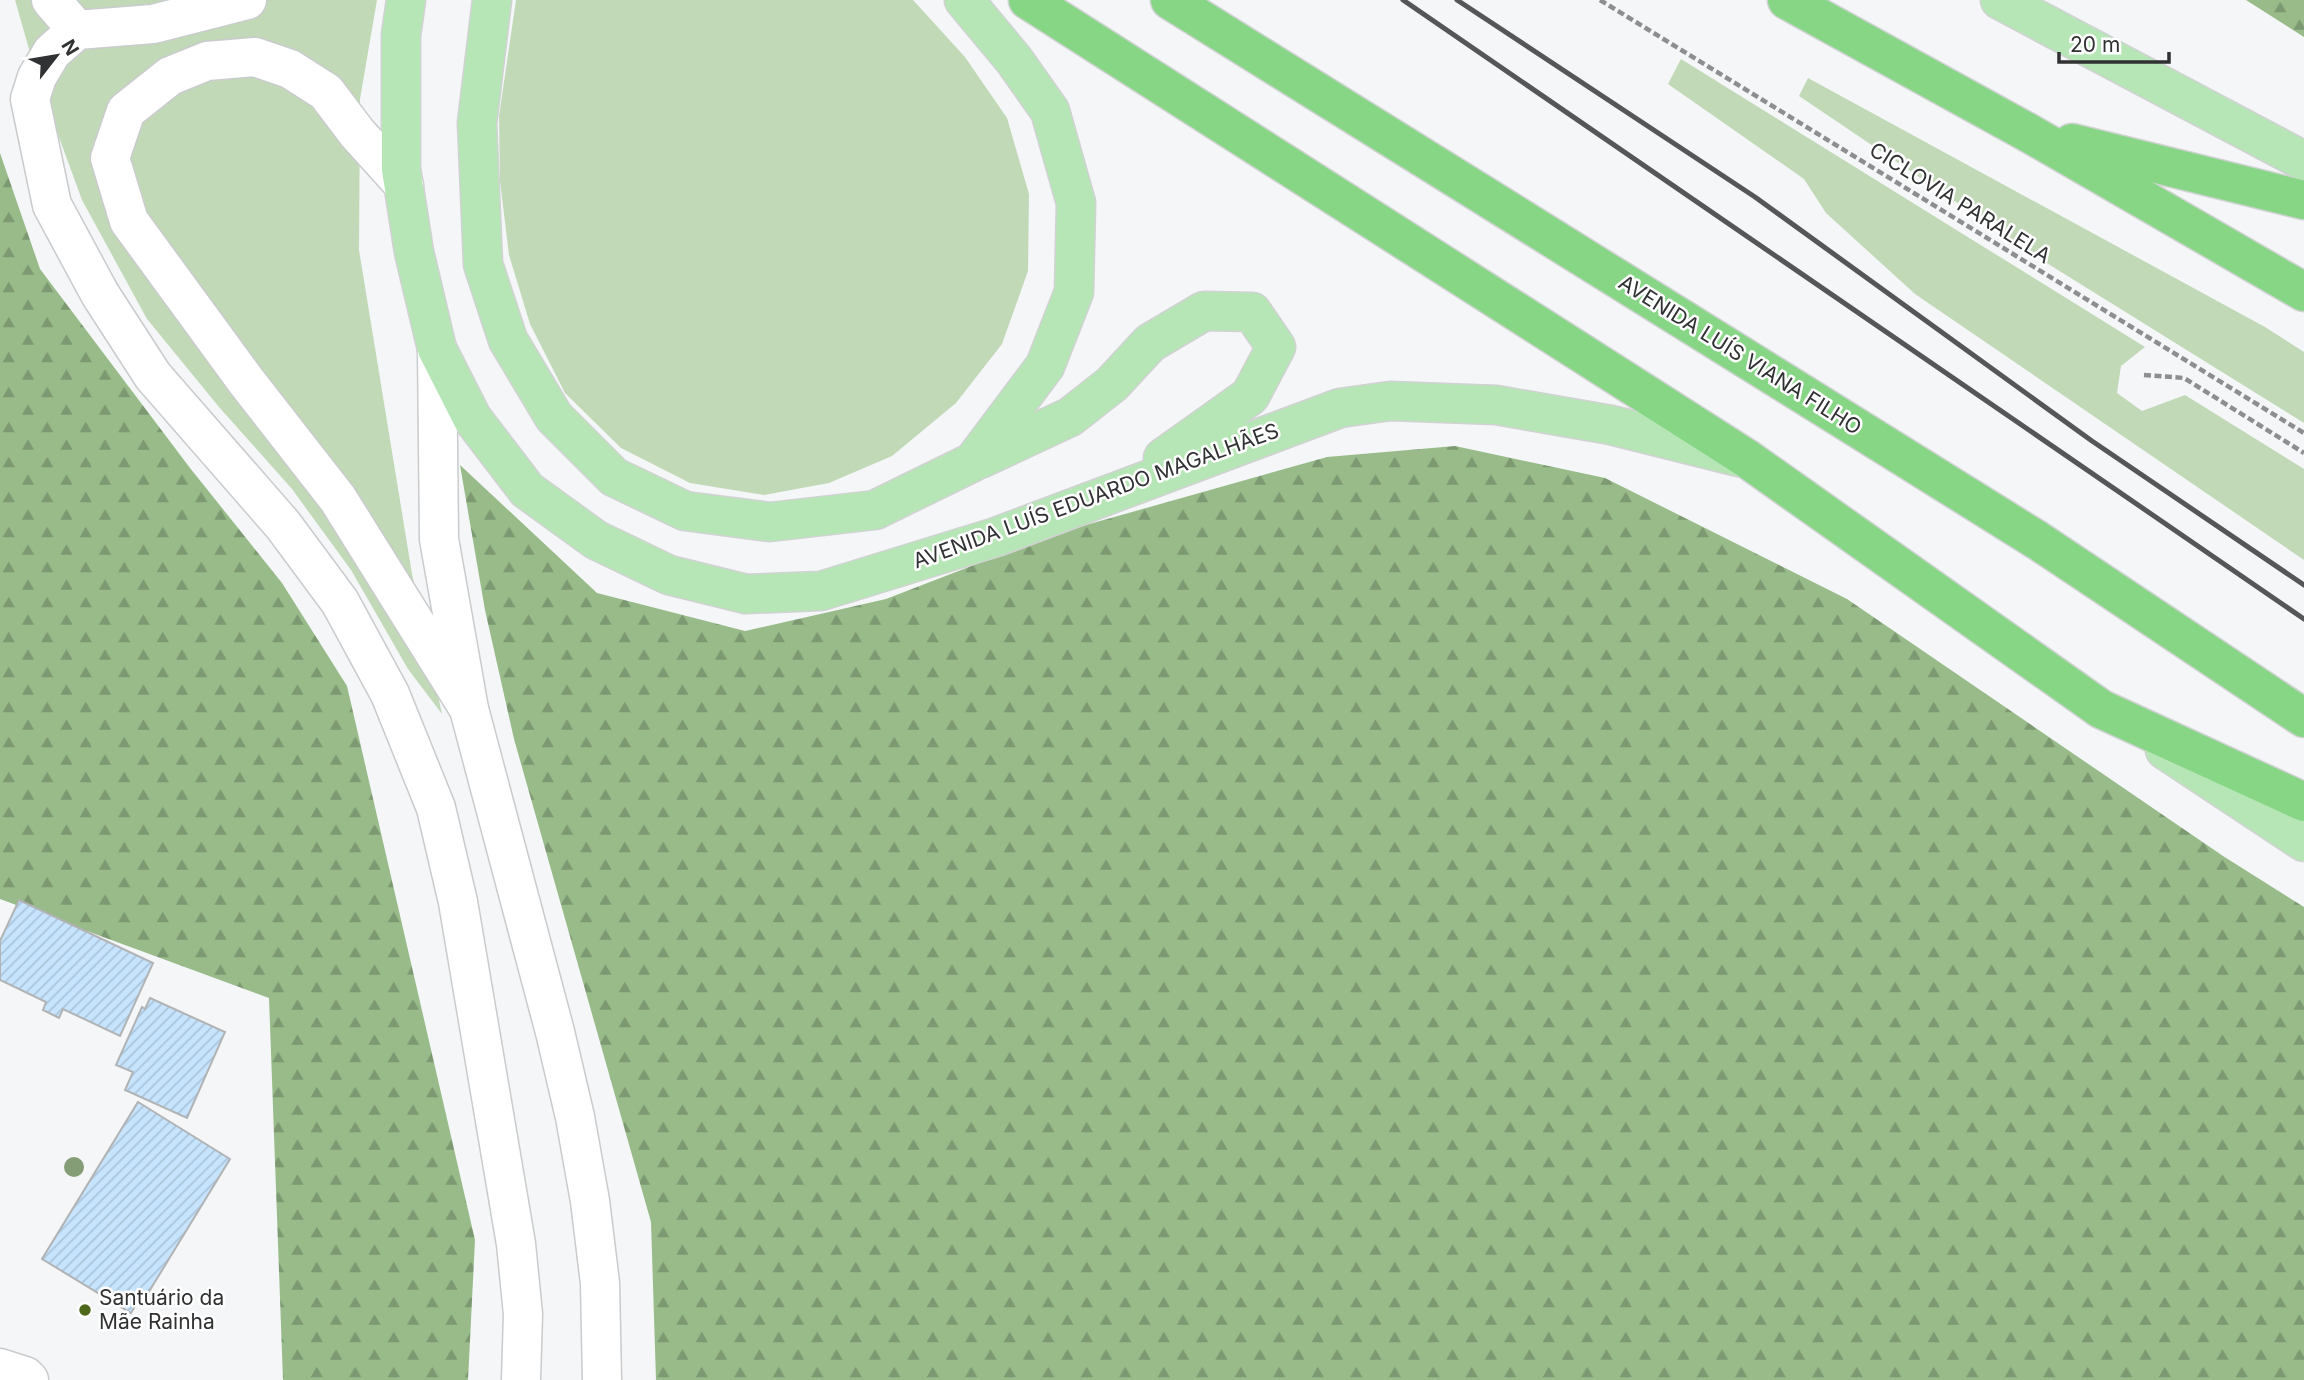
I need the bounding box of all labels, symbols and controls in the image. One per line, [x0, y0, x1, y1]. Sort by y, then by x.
north arrow [21, 21, 91, 91]
scale bar [2059, 21, 2169, 65]
text: 20 m [2070, 32, 2120, 57]
text: N [57, 35, 84, 60]
street label: CICLOVIA PARALELA [1865, 137, 2055, 268]
street label: AVENIDA LUÍS VIANA FILHO [1614, 269, 1867, 440]
street label: AVENIDA LUÍS EDUARDO MAGALHÃES [909, 417, 1282, 574]
place label: Santuário da Mãe Rainha [99, 1285, 224, 1334]
marker: Santuário da Mãe Rainha [77, 1302, 93, 1318]

